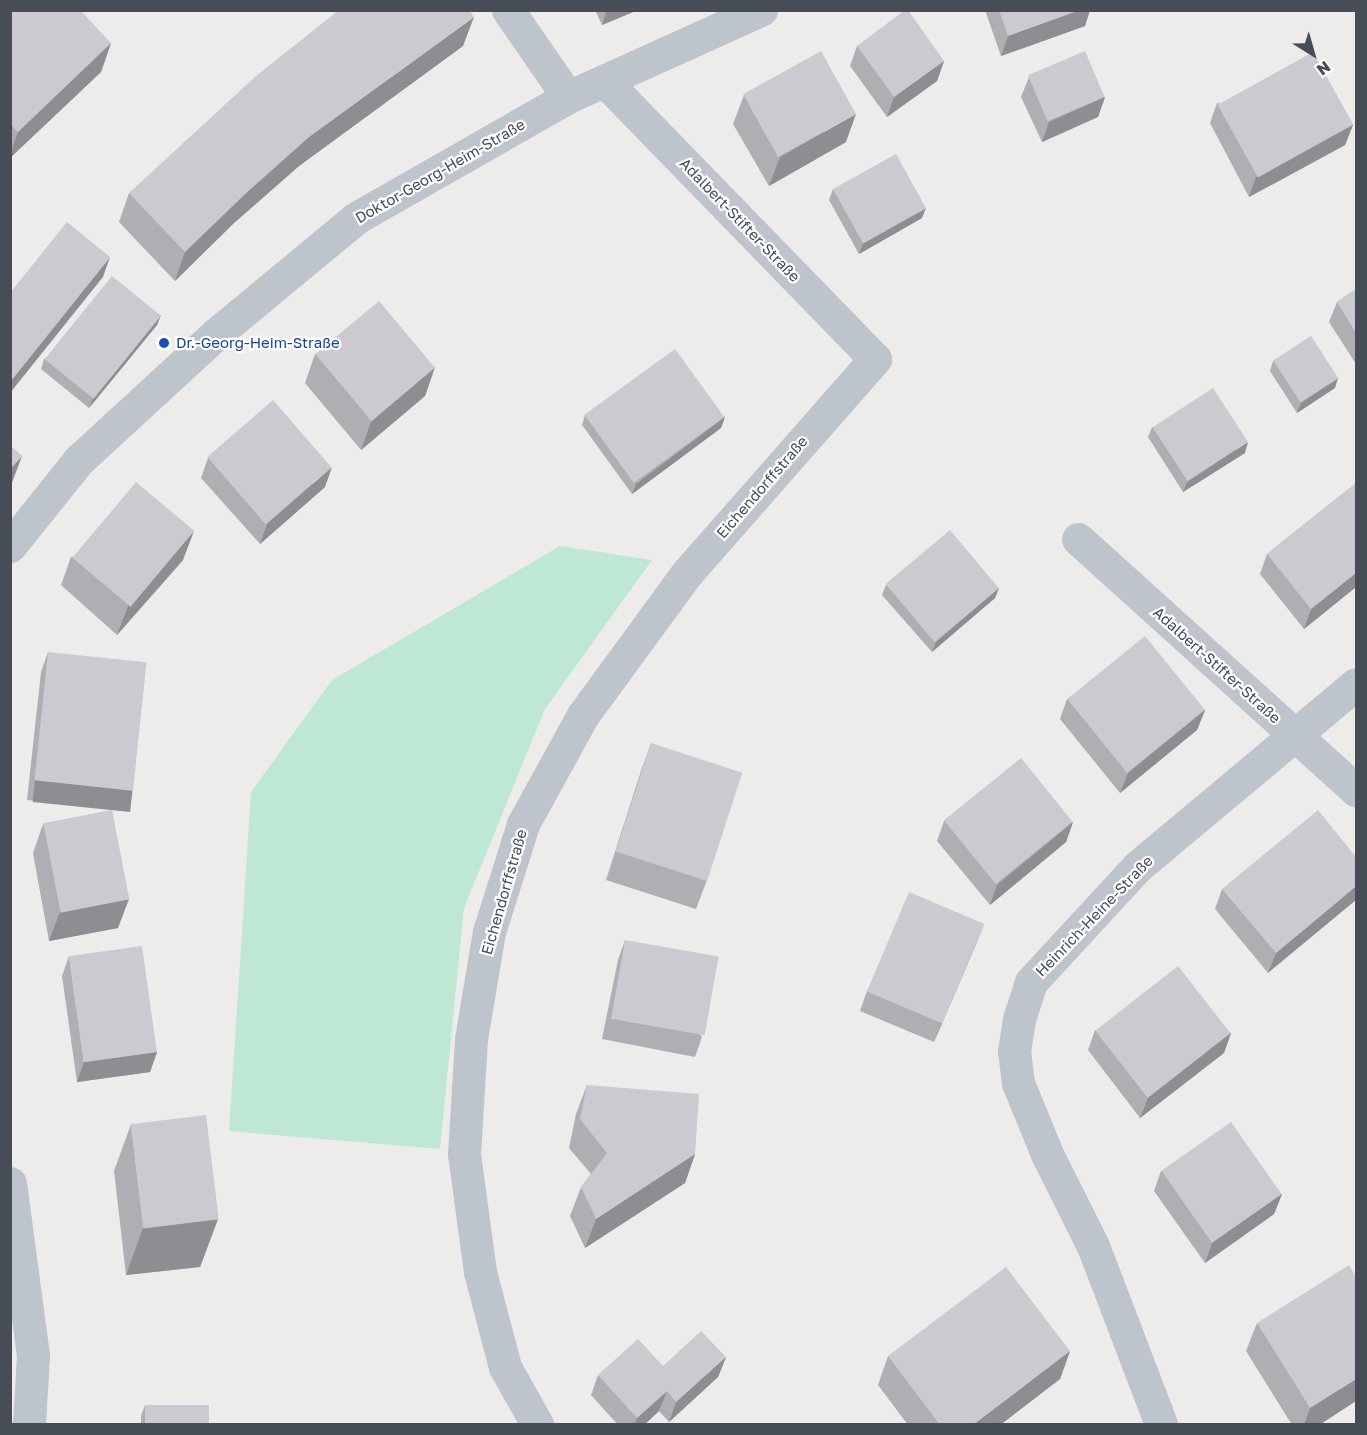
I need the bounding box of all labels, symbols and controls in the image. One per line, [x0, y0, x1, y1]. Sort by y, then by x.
north arrow [1283, 24, 1343, 84]
text: N [1313, 57, 1335, 80]
street label: Doktor-Georg-Heim-Straße [352, 115, 528, 227]
street label: Adalbert-Stifter-Straße [676, 154, 804, 286]
place label: Dr.-Georg-Heim-Straße [176, 334, 340, 352]
marker: Dr.-Georg-Heim-Straße [157, 336, 171, 350]
street label: Eichendorffstraße [713, 432, 811, 542]
street label: Adalbert-Stifter-Straße [1150, 603, 1284, 727]
street label: Eichendorffstraße [478, 827, 530, 957]
street label: Heinrich-Heine-Straße [1032, 852, 1156, 980]

